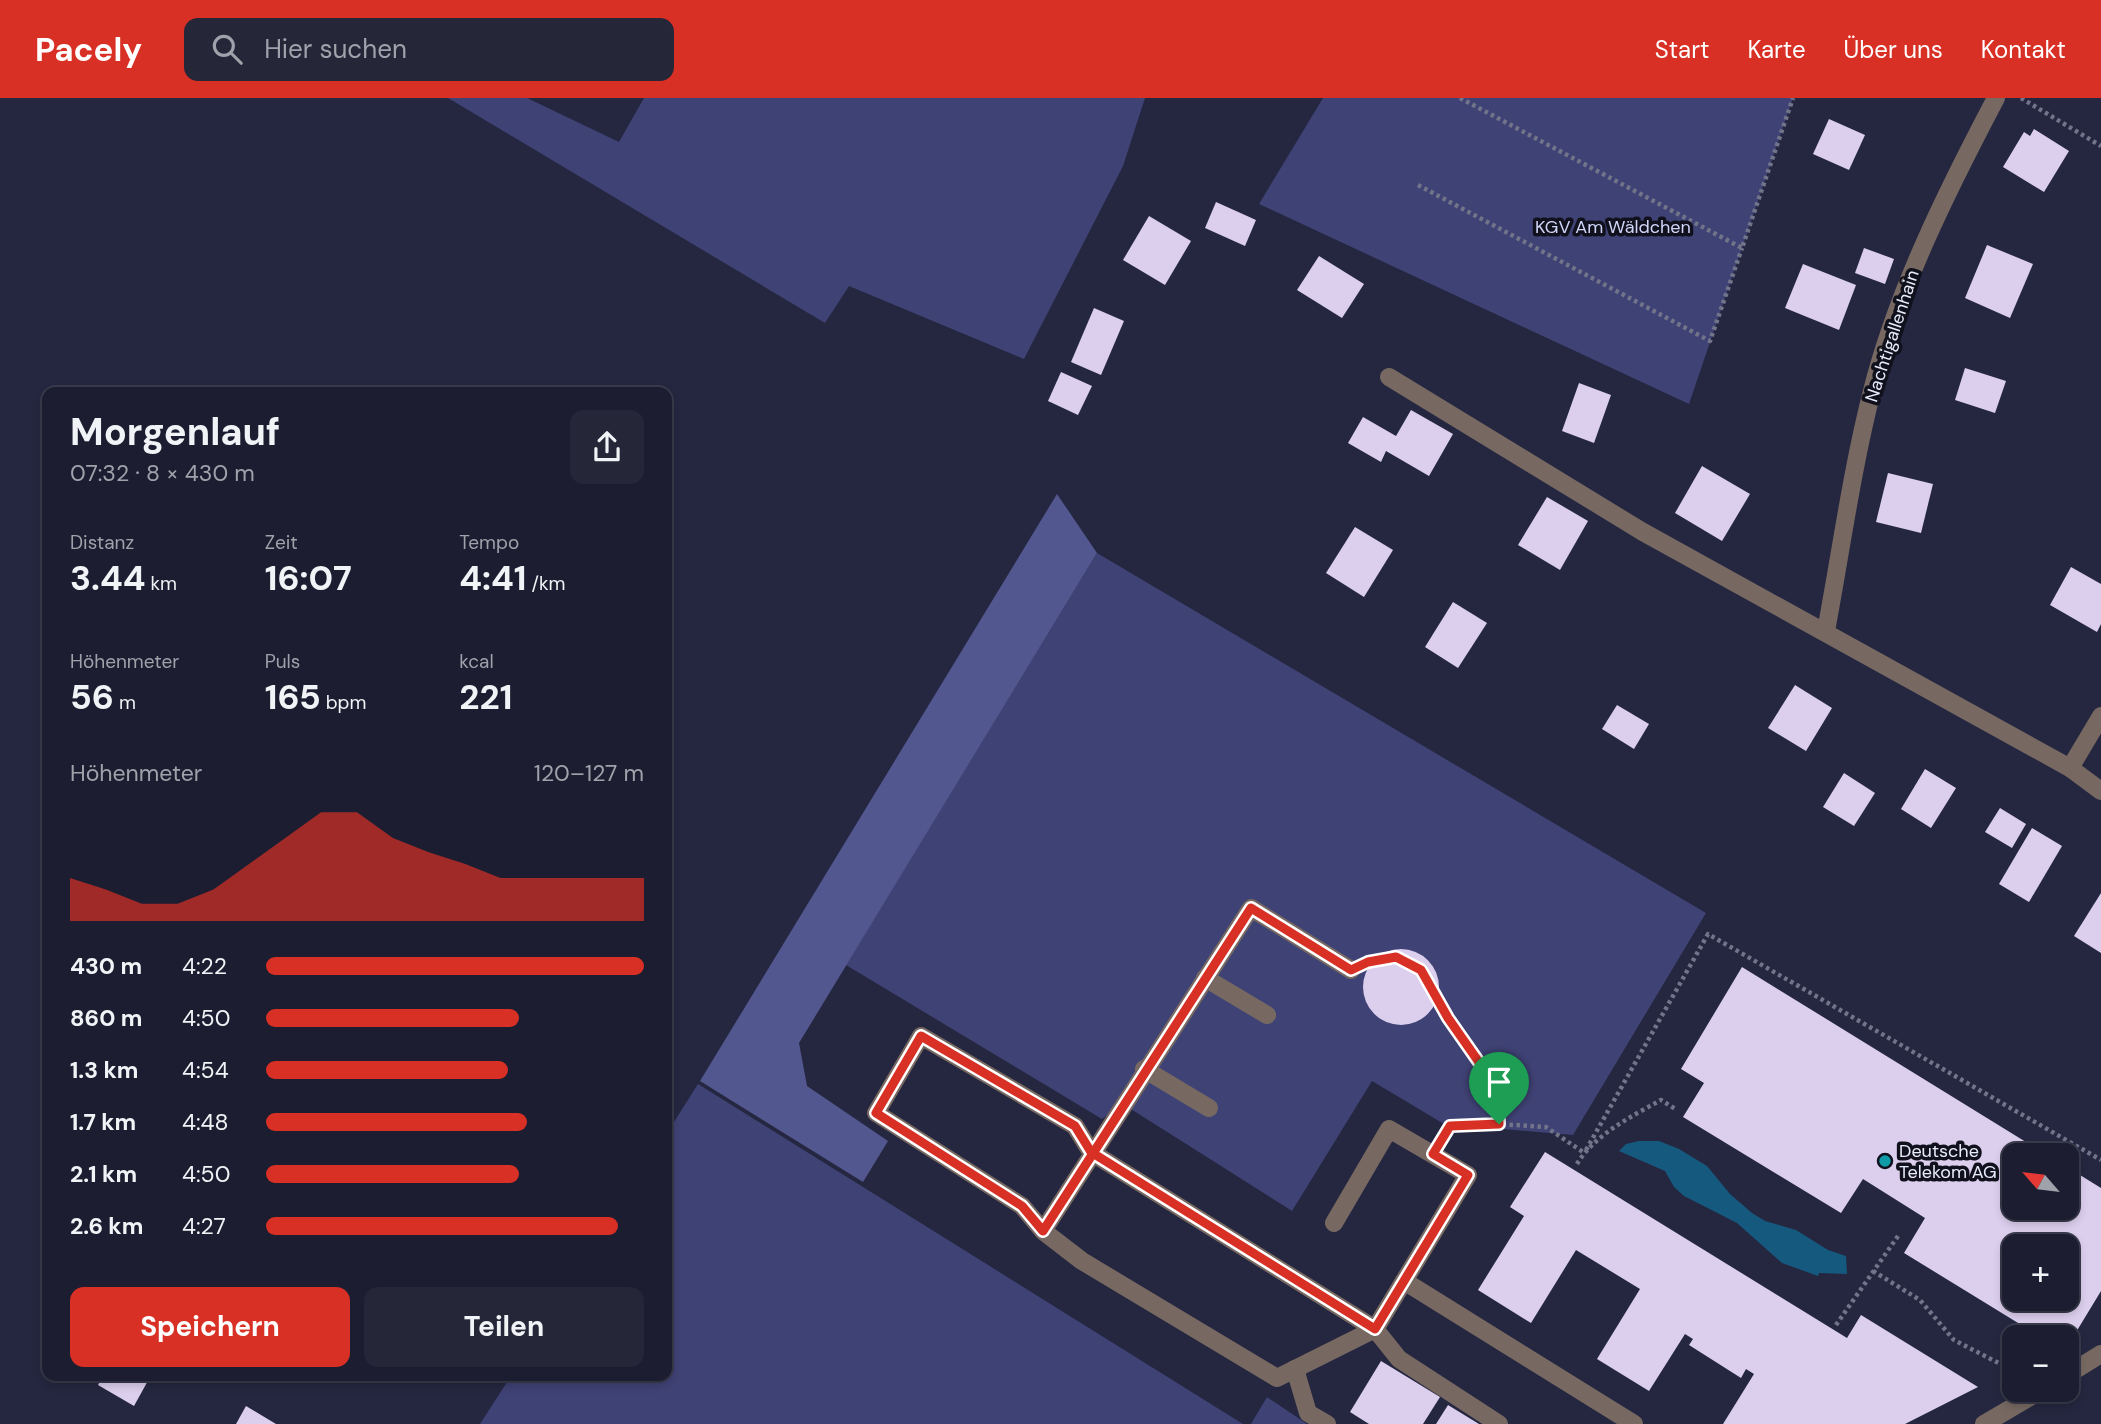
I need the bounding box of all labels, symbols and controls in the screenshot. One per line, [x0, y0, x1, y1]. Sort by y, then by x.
search box [184, 18, 674, 81]
text: Pacely [35, 28, 142, 71]
icon: search [208, 30, 246, 68]
text: Hier suchen [264, 32, 407, 66]
text: Start [1655, 34, 1709, 65]
text: Karte [1747, 34, 1806, 65]
text: Über uns [1844, 34, 1943, 65]
text: Kontakt [1981, 34, 2066, 65]
park label: KGV Am Wäldchen [1535, 215, 1691, 239]
street label: Nachtigallenhain [1859, 267, 1925, 405]
text: Morgenlauf [70, 407, 280, 457]
button: share [570, 410, 644, 484]
text: 07:32 · 8 × 430 m [70, 458, 255, 488]
text: Distanz [70, 530, 134, 555]
text: Zeit [265, 530, 298, 555]
text: Tempo [459, 530, 519, 555]
text: 3.44 [70, 555, 145, 601]
text: 16:07 [265, 555, 352, 601]
text: 4:41 [459, 555, 526, 601]
text: km [145, 571, 177, 596]
text: /km [526, 571, 565, 596]
text: Höhenmeter [70, 649, 179, 674]
text: Puls [265, 649, 300, 674]
text: kcal [459, 649, 494, 674]
text: 56 [70, 674, 114, 720]
text: 165 [265, 674, 321, 720]
text: 221 [459, 674, 512, 720]
text: m [114, 690, 136, 715]
text: bpm [321, 690, 366, 715]
text: Höhenmeter [70, 758, 202, 788]
text: 120–127 m [534, 758, 644, 788]
text: 430 m [70, 951, 142, 981]
text: 4:22 [182, 951, 227, 981]
text: 860 m [70, 1003, 142, 1033]
text: 4:50 [182, 1003, 230, 1033]
pin [1469, 1052, 1529, 1124]
text: 1.3 km [70, 1055, 138, 1085]
text: 4:54 [182, 1055, 229, 1085]
icon: arrive [1480, 1063, 1518, 1101]
text: 1.7 km [70, 1107, 136, 1137]
text: 4:48 [182, 1107, 229, 1137]
place label: Deutsche Telekom AG [1899, 1139, 1997, 1184]
north arrow [2002, 1143, 2079, 1220]
map controls [2002, 1143, 2079, 1402]
marker: Deutsche Telekom AG [1877, 1153, 1893, 1169]
text: 2.1 km [70, 1159, 137, 1189]
text: 4:50 [182, 1159, 230, 1189]
text: 2.6 km [70, 1211, 143, 1241]
text: 4:27 [182, 1211, 226, 1241]
button: + [2002, 1234, 2079, 1311]
button: Speichern [70, 1287, 350, 1367]
button: Teilen [364, 1287, 644, 1367]
button: − [2002, 1325, 2079, 1402]

